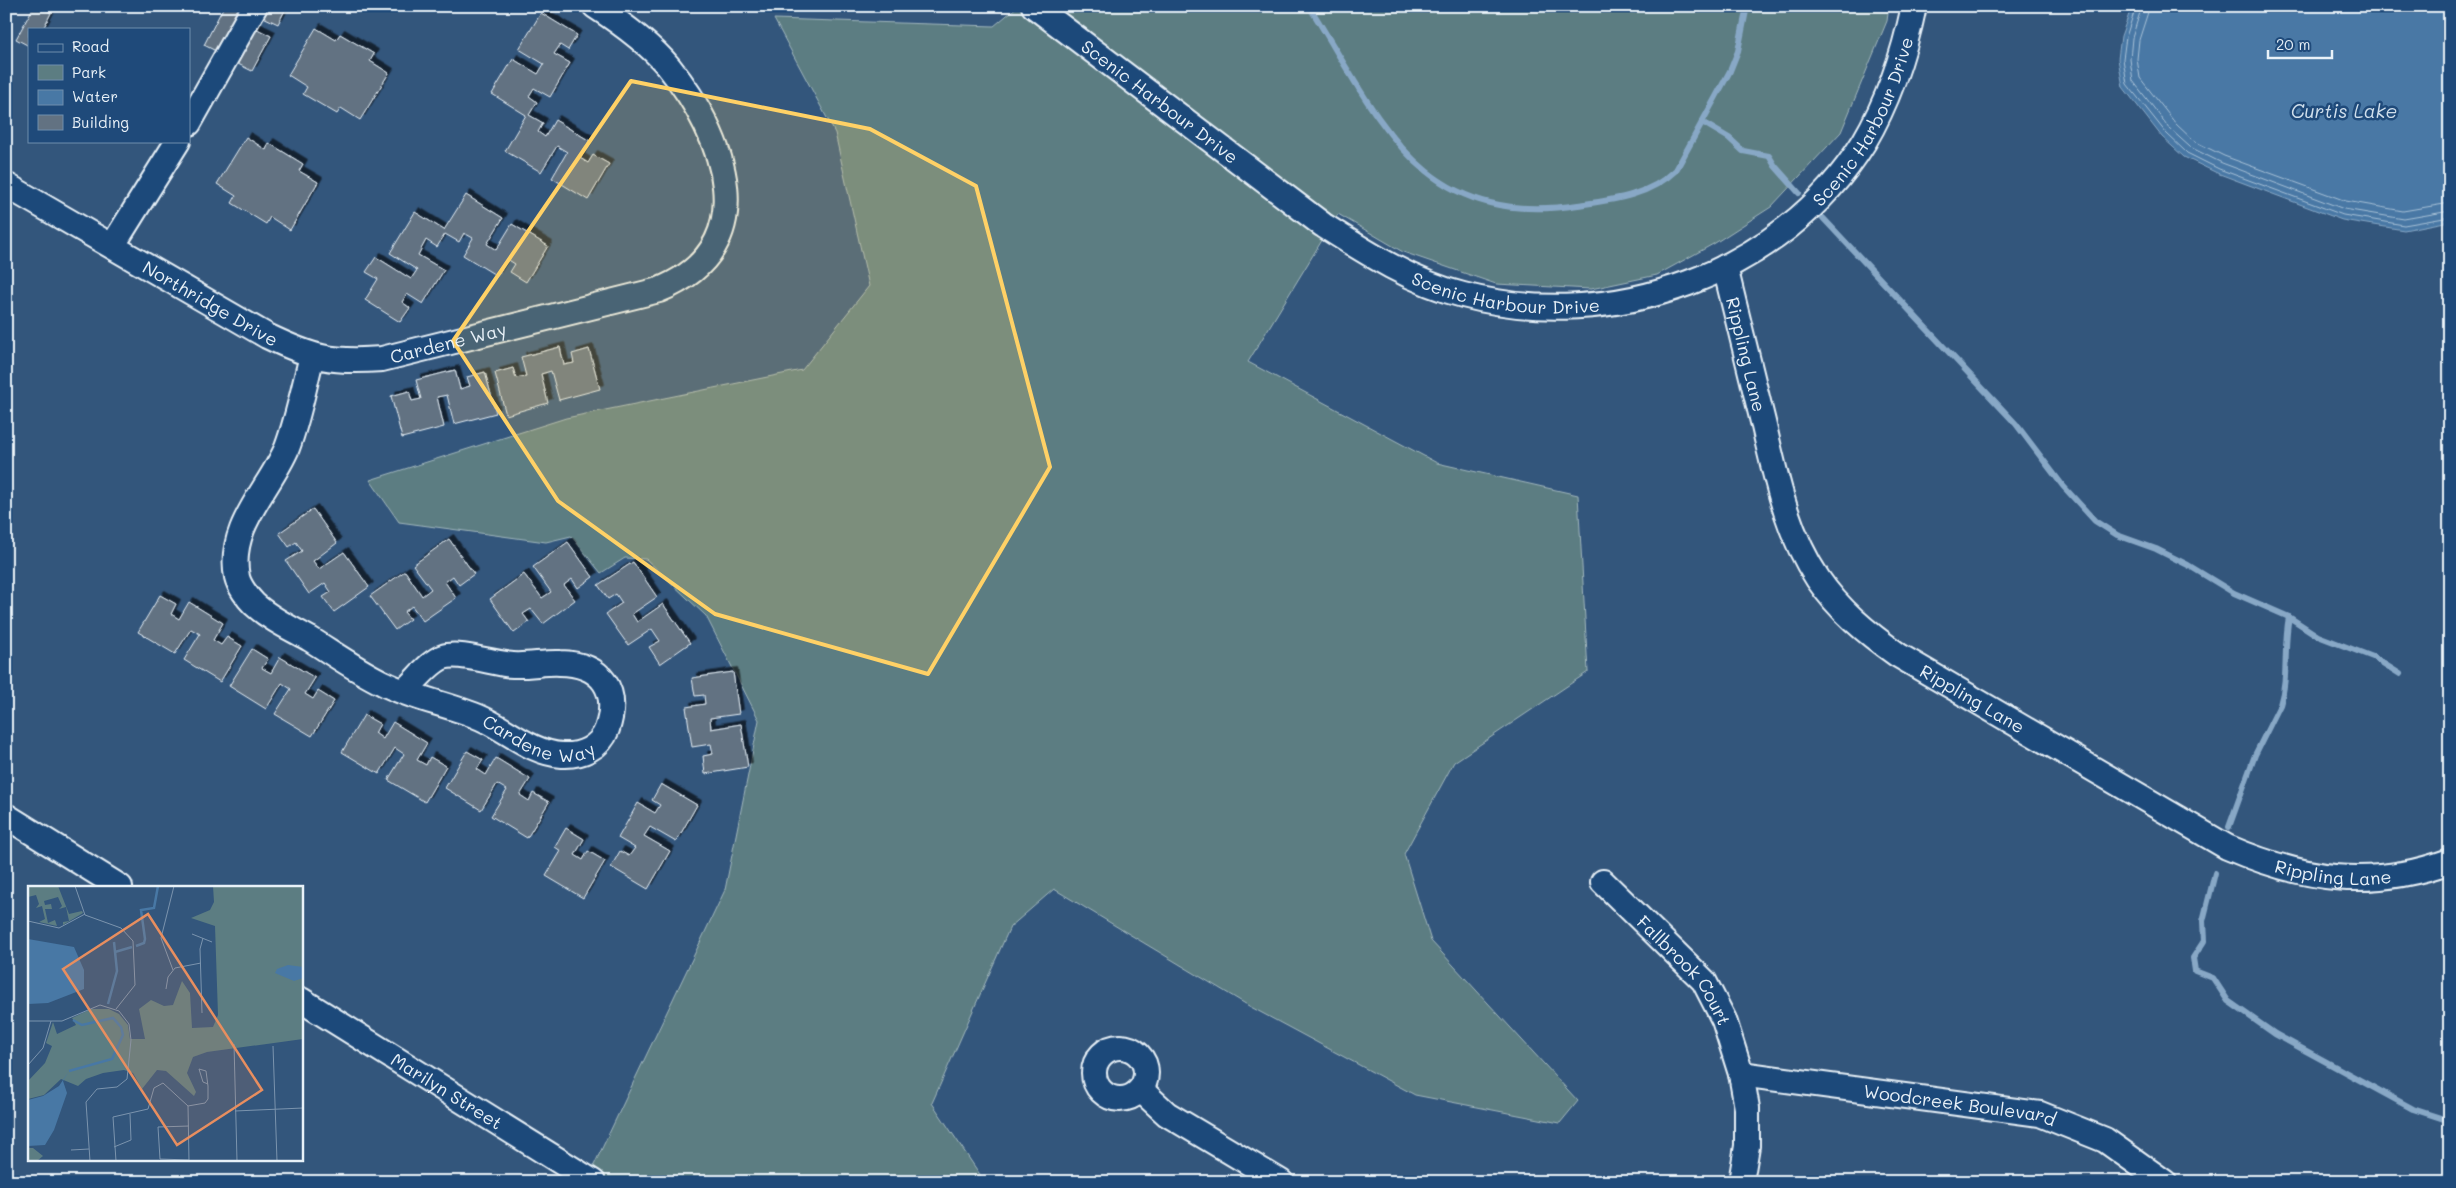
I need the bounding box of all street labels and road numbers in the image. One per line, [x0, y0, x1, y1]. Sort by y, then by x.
street label: Scenic Harbour Drive [1076, 34, 1243, 169]
street label: Scenic Harbour Drive [1807, 34, 1918, 211]
street label: Northridge Drive [138, 255, 282, 351]
street label: Scenic Harbour Drive [1408, 266, 1601, 319]
street label: Rippling Lane [1721, 295, 1772, 414]
street label: Cardene Way [388, 316, 509, 369]
street label: Rippling Lane [1916, 658, 2029, 738]
street label: Cardene Way [479, 709, 599, 767]
street label: Rippling Lane [2272, 853, 2393, 890]
street label: Fallbrook Court [1632, 910, 1737, 1028]
street label: Marilyn Street [387, 1047, 507, 1135]
street label: Woodcreek Boulevard [1862, 1079, 2060, 1131]

